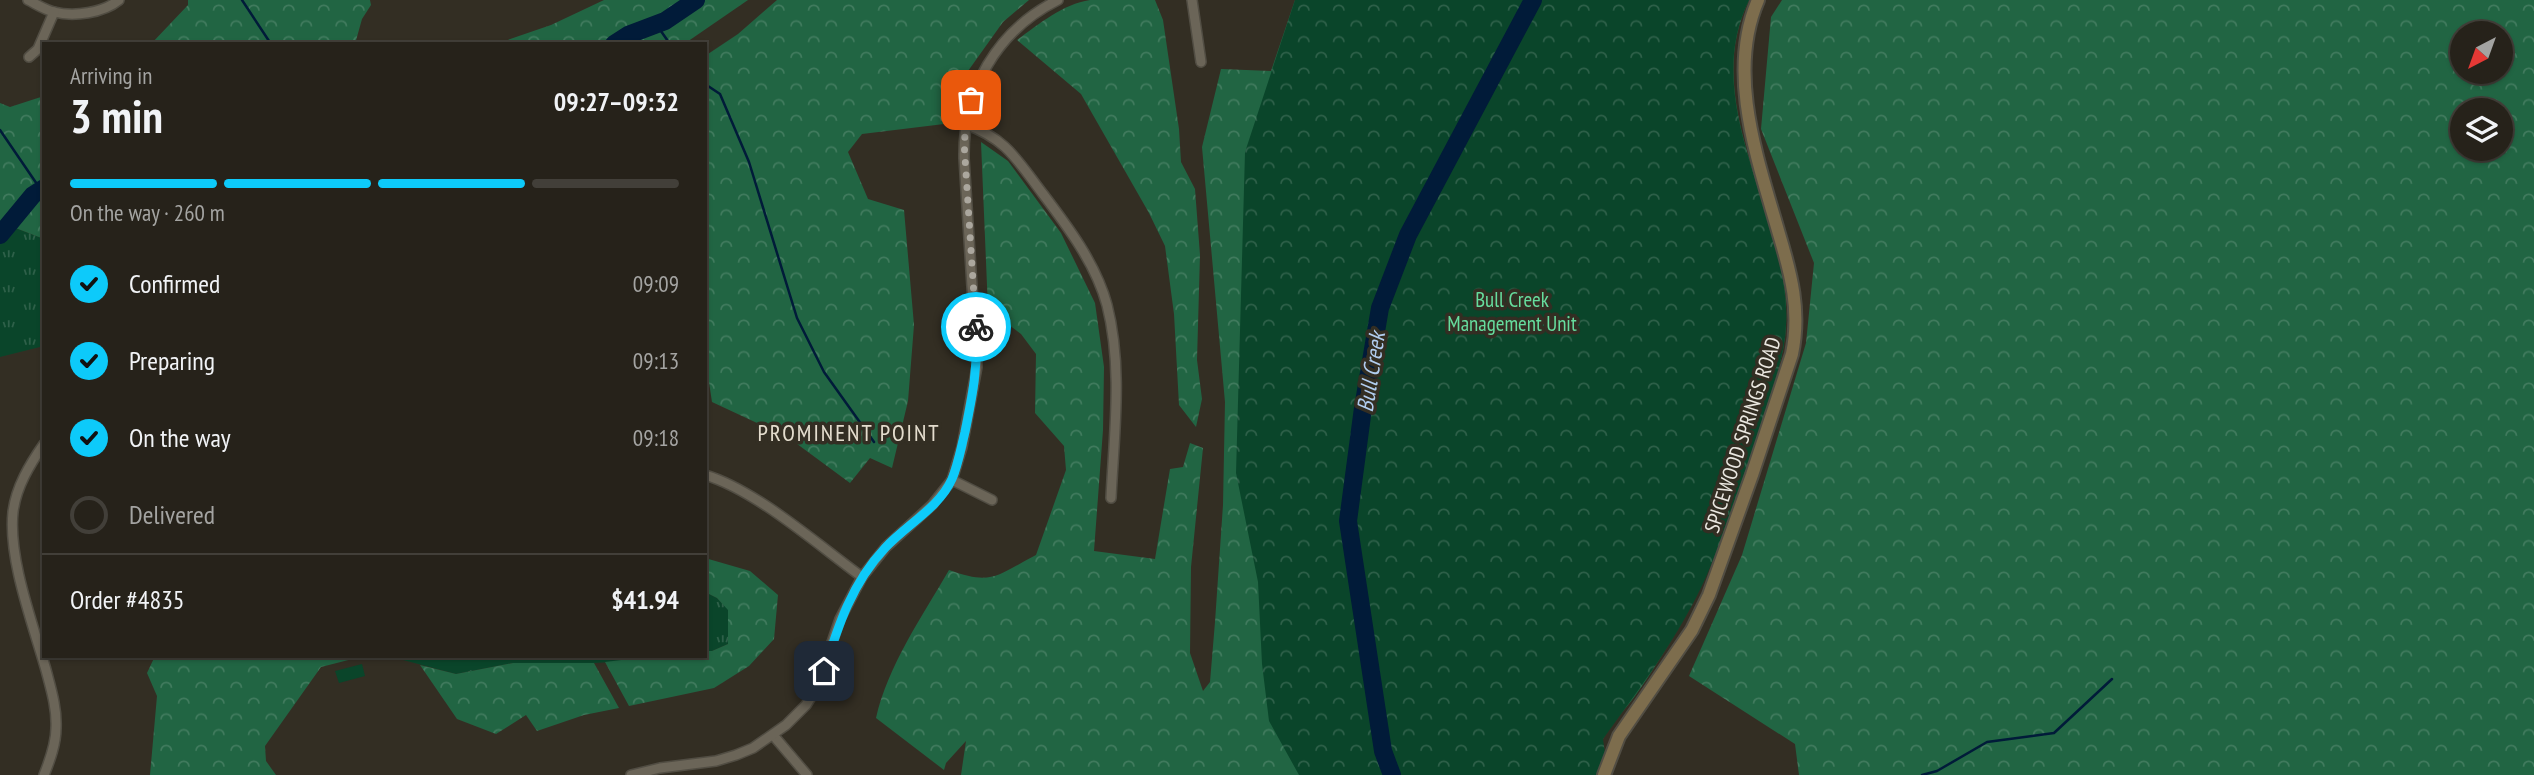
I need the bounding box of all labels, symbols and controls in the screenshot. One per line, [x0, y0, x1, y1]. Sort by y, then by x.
north arrow [2450, 21, 2513, 84]
map controls [2450, 21, 2513, 161]
text: Arriving in [70, 61, 152, 90]
pin [941, 70, 1001, 130]
icon: bag [952, 81, 990, 119]
text: 09:27–09:32 [554, 85, 679, 118]
text: 3 min [70, 86, 163, 146]
button: layers [2450, 98, 2513, 161]
text: On the way · 260 m [70, 198, 225, 227]
icon: check [70, 265, 108, 303]
text: Confirmed [129, 267, 220, 300]
text: 09:09 [633, 269, 679, 298]
park label: Bull Creek Management Unit [1447, 286, 1577, 337]
courier [941, 292, 1011, 362]
icon: bike [957, 308, 995, 346]
water label: Bull Creek [1350, 327, 1392, 414]
street label: SPICEWOOD SPRINGS ROAD [1698, 334, 1787, 536]
icon: check [70, 342, 108, 380]
text: Preparing [129, 344, 215, 377]
text: 09:13 [633, 346, 679, 375]
district label: PROMINENT POINT [757, 418, 941, 447]
icon: check [70, 419, 108, 457]
text: On the way [129, 421, 231, 454]
text: 09:18 [633, 423, 679, 452]
text: Delivered [129, 498, 215, 531]
text: Order #4835 [70, 583, 185, 616]
text: $41.94 [611, 583, 679, 616]
pin [794, 641, 854, 701]
icon: home [805, 652, 843, 690]

